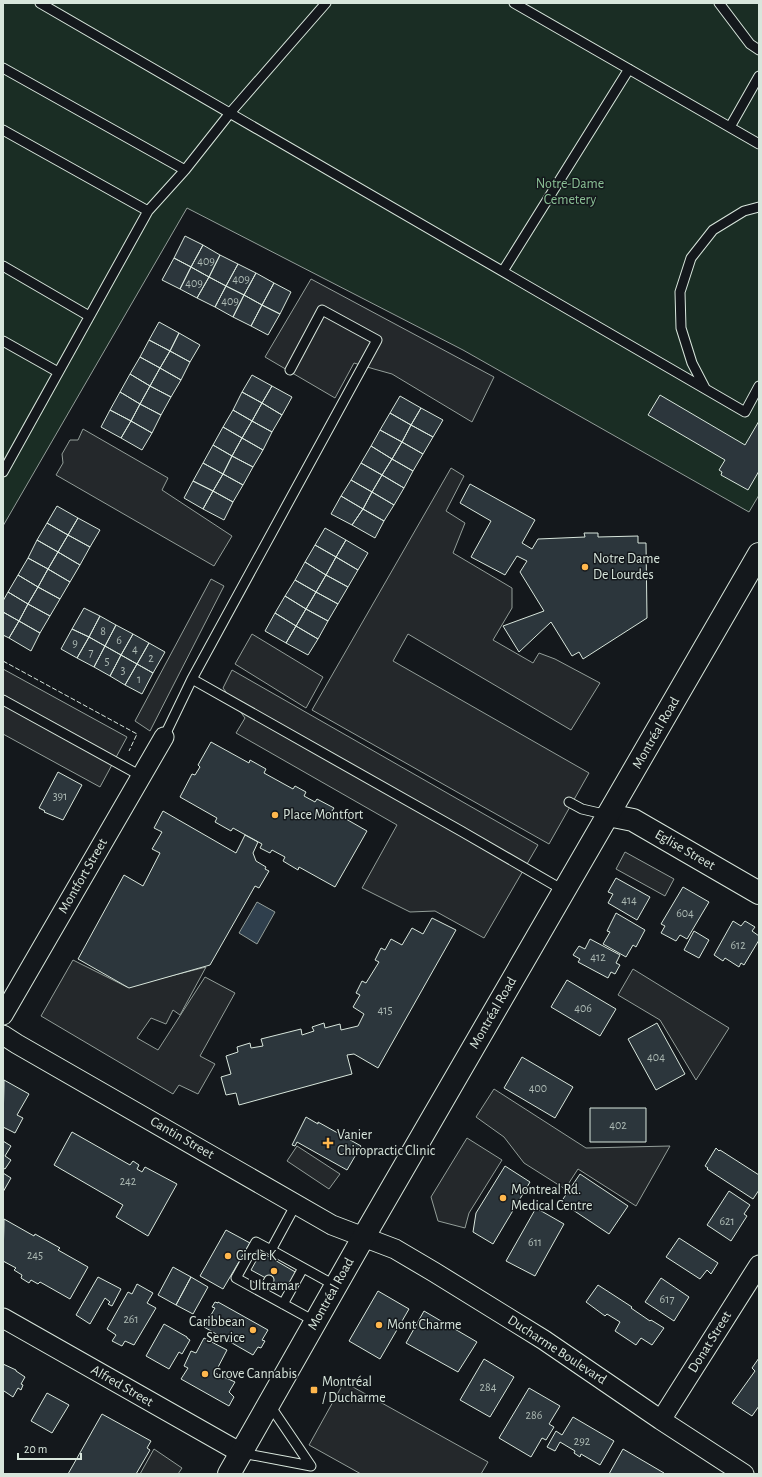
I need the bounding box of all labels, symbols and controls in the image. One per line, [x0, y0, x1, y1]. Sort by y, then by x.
park label: Notre-Dame Cemetery [536, 177, 604, 207]
house number: 409 [197, 255, 215, 267]
house number: 409 [232, 273, 250, 285]
house number: 409 [185, 277, 203, 289]
house number: 409 [221, 295, 239, 307]
place label: Notre Dame De Lourdes [593, 552, 660, 582]
marker: Notre Dame De Lourdes [580, 562, 590, 572]
house number: 8 [100, 625, 106, 637]
house number: 6 [116, 634, 122, 646]
house number: 9 [72, 637, 78, 649]
house number: 4 [132, 643, 138, 655]
house number: 7 [88, 646, 94, 658]
house number: 2 [148, 652, 154, 664]
house number: 5 [104, 655, 110, 667]
house number: 3 [121, 664, 126, 676]
house number: 1 [137, 673, 141, 685]
street label: Montréal Road [630, 695, 682, 771]
house number: 391 [53, 790, 67, 802]
place label: Place Montfort [283, 808, 364, 822]
marker: Place Montfort [270, 810, 280, 820]
street label: Eglise Street [653, 827, 718, 873]
street label: Montfort Street [56, 836, 110, 916]
house number: 414 [621, 894, 637, 906]
house number: 604 [676, 907, 694, 919]
house number: 612 [730, 939, 746, 951]
house number: 412 [590, 951, 606, 963]
street label: Montréal Road [467, 975, 519, 1051]
house number: 406 [574, 1002, 592, 1014]
house number: 415 [378, 1004, 392, 1016]
house number: 404 [647, 1051, 665, 1063]
house number: 400 [529, 1082, 547, 1094]
street label: Cantin Street [148, 1114, 217, 1162]
house number: 402 [609, 1119, 627, 1131]
place label: Vanier Chiropractic Clinic [337, 1128, 436, 1158]
marker: Vanier Chiropractic Clinic [322, 1137, 334, 1149]
house number: 242 [120, 1175, 137, 1187]
place label: Montreal Rd. Medical Centre [511, 1183, 592, 1213]
marker: Montreal Rd. Medical Centre [498, 1193, 508, 1203]
house number: 621 [719, 1215, 735, 1227]
house number: 611 [528, 1236, 542, 1248]
house number: 245 [27, 1249, 43, 1261]
place label: Circle K [236, 1249, 277, 1263]
marker: Circle K [223, 1251, 233, 1261]
street label: Montréal Road [305, 1256, 357, 1332]
marker: Ultramar [269, 1266, 279, 1276]
place label: Ultramar [249, 1279, 299, 1293]
house number: 617 [660, 1293, 674, 1305]
street label: Donat Street [686, 1308, 735, 1375]
house number: 261 [123, 1313, 139, 1325]
street label: Ducharme Boulevard [505, 1313, 609, 1387]
place label: Caribbean Service [189, 1315, 245, 1345]
place label: Mont Charme [387, 1318, 462, 1332]
marker: Mont Charme [374, 1320, 384, 1330]
marker: Caribbean Service [248, 1325, 258, 1335]
street label: Alfred Street [89, 1363, 156, 1410]
place label: Grove Cannabis [213, 1367, 297, 1381]
marker: Grove Cannabis [200, 1369, 210, 1379]
place label: Montréal / Ducharme [322, 1375, 386, 1405]
house number: 284 [480, 1381, 497, 1393]
marker: Montréal / Ducharme [309, 1385, 319, 1395]
house number: 286 [526, 1409, 543, 1421]
scale bar [18, 1435, 81, 1461]
house number: 292 [574, 1435, 591, 1447]
text: 20 m [24, 1443, 47, 1455]

